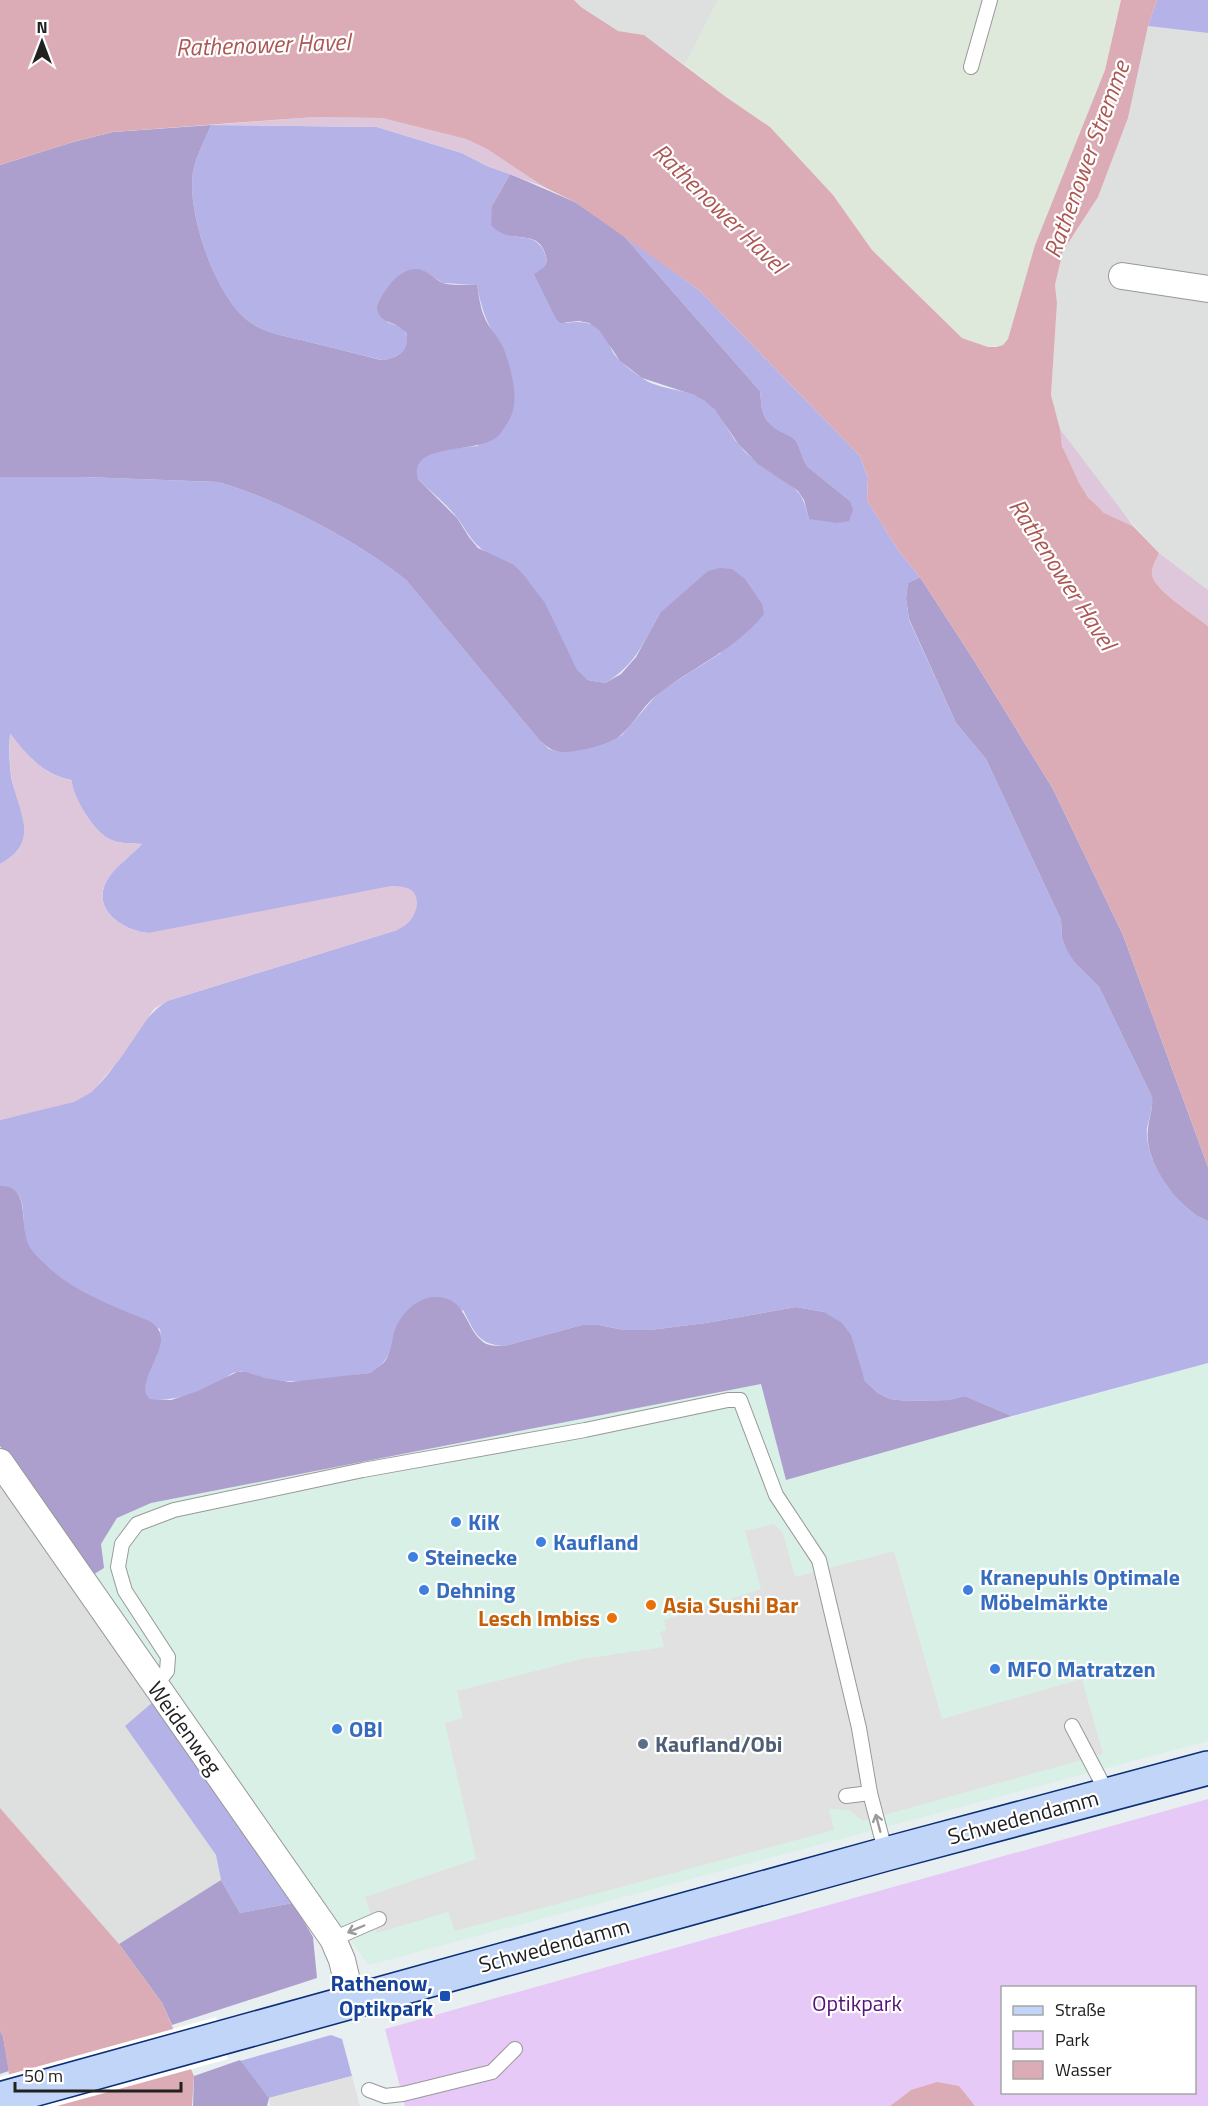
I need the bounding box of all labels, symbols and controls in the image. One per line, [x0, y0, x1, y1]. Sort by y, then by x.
north arrow [12, 12, 72, 72]
text: N [36, 15, 48, 39]
water label: Rathenower Havel [175, 23, 354, 65]
water label: Rathenower Stremme [1034, 54, 1139, 263]
water label: Rathenower Havel [645, 134, 797, 284]
water label: Rathenower Havel [1000, 491, 1127, 659]
place label: KiK [468, 1505, 500, 1539]
marker: KiK [449, 1515, 463, 1529]
place label: Kaufland [553, 1525, 639, 1559]
marker: Kaufland [534, 1535, 548, 1549]
place label: Steinecke [425, 1540, 517, 1574]
marker: Steinecke [406, 1550, 420, 1564]
place label: Kranepuhls Optimale Möbelmärkte [980, 1560, 1180, 1619]
place label: Dehning [436, 1573, 515, 1607]
marker: Dehning [417, 1583, 431, 1597]
marker: Kranepuhls Optimale Möbelmärkte [961, 1583, 975, 1597]
place label: Asia Sushi Bar [663, 1588, 798, 1622]
marker: Asia Sushi Bar [644, 1598, 658, 1612]
place label: Lesch Imbiss [478, 1601, 600, 1635]
marker: Lesch Imbiss [605, 1611, 619, 1625]
place label: MFO Matratzen [1007, 1652, 1156, 1686]
marker: MFO Matratzen [988, 1662, 1002, 1676]
street label: Weidenweg [139, 1674, 231, 1782]
place label: OBI [349, 1712, 383, 1746]
marker: OBI [330, 1722, 344, 1736]
place label: Kaufland/Obi [655, 1727, 783, 1761]
marker: Kaufland/Obi [636, 1737, 650, 1751]
street label: Schwedendamm [944, 1781, 1102, 1853]
one-way arrow [872, 1814, 883, 1833]
street label: Schwedendamm [475, 1909, 633, 1981]
one-way arrow [348, 1924, 366, 1935]
place label: Rathenow, Optikpark [331, 1966, 434, 2025]
park label: Optikpark [812, 1986, 902, 2020]
legend [1001, 1986, 1196, 2094]
marker: Rathenow, Optikpark [438, 1989, 452, 2003]
text: Straße [1055, 1996, 1106, 2023]
text: Park [1055, 2026, 1090, 2053]
scale bar [15, 2055, 182, 2093]
text: Wasser [1055, 2056, 1112, 2083]
text: 50 m [24, 2062, 63, 2089]

